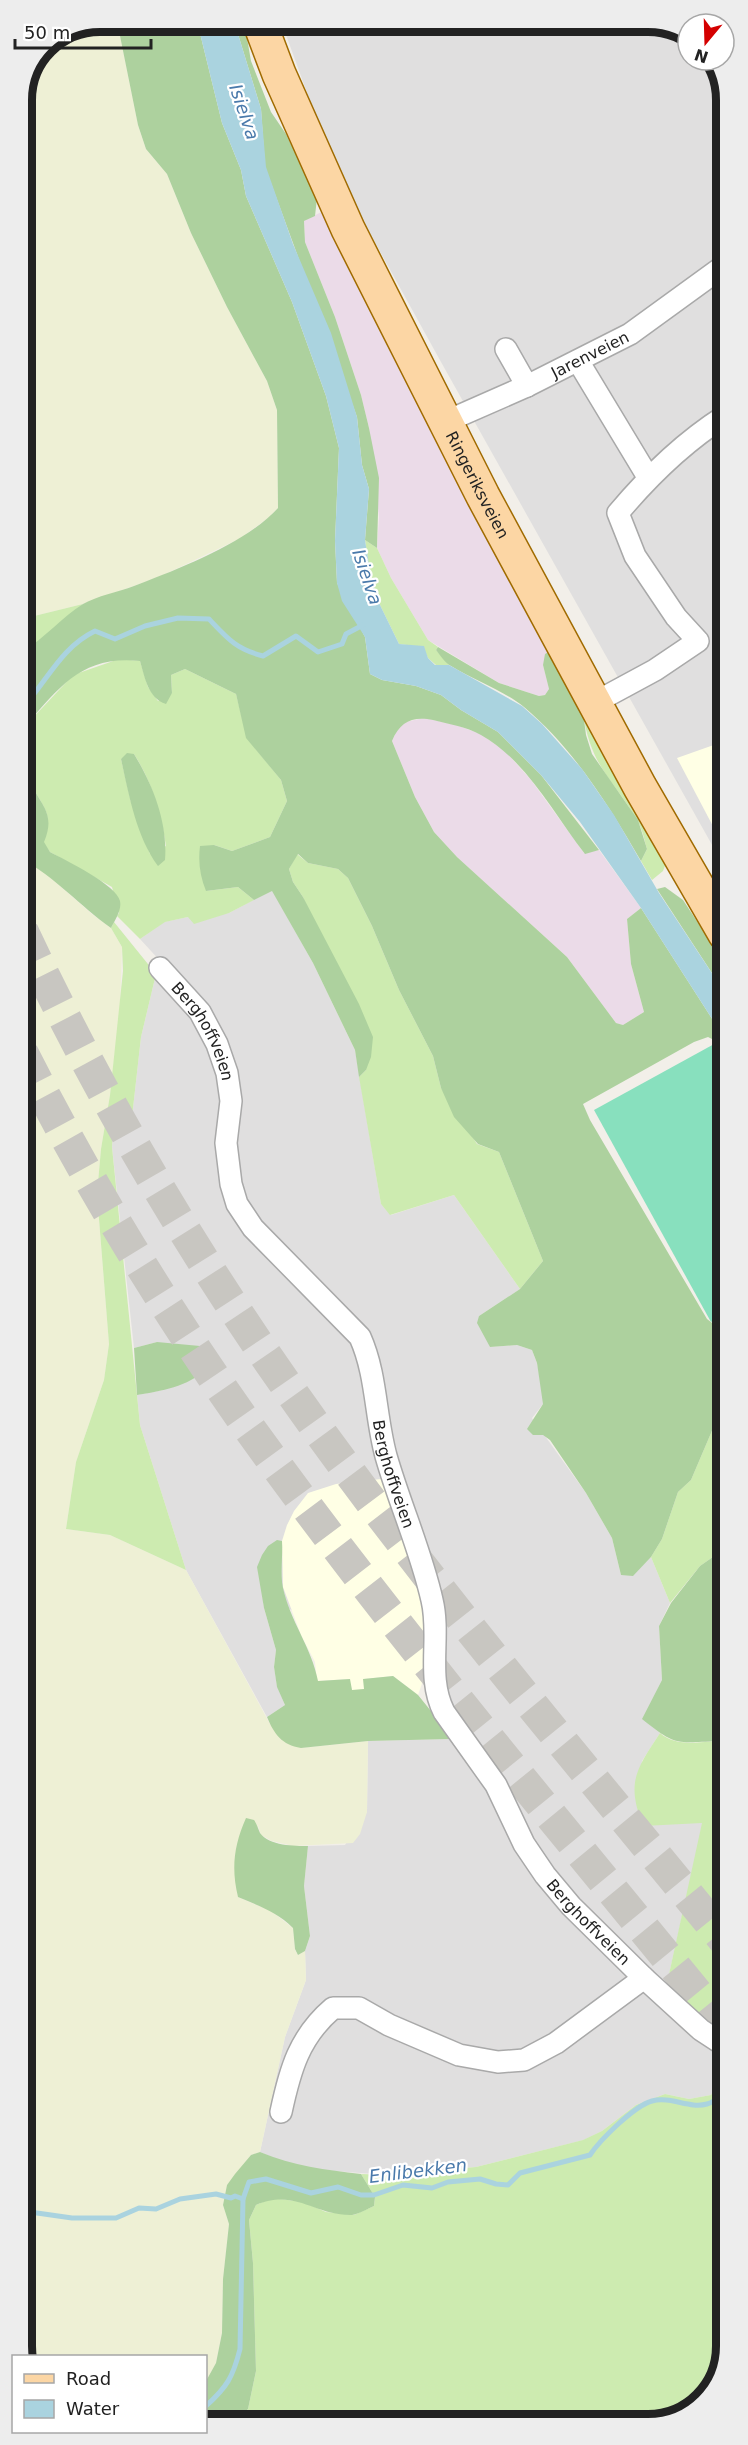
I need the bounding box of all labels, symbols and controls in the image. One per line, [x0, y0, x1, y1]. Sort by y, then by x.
scale bar [15, 12, 152, 50]
north arrow [676, 12, 736, 72]
text: 50 m [24, 22, 70, 43]
text: N [692, 45, 711, 67]
water label: Isielva [225, 81, 264, 142]
street label: Jarenveien [547, 327, 632, 383]
street label: Ringeriksveien [442, 428, 513, 542]
water label: Isielva [348, 546, 387, 607]
street label: Berghoffveien [167, 978, 237, 1082]
street label: Berghoffveien [369, 1418, 418, 1531]
street label: Berghoffveien [542, 1875, 634, 1969]
water label: Enlibekken [368, 2154, 468, 2187]
legend [12, 2355, 207, 2433]
text: Road [66, 2368, 111, 2389]
text: Water [66, 2398, 120, 2419]

